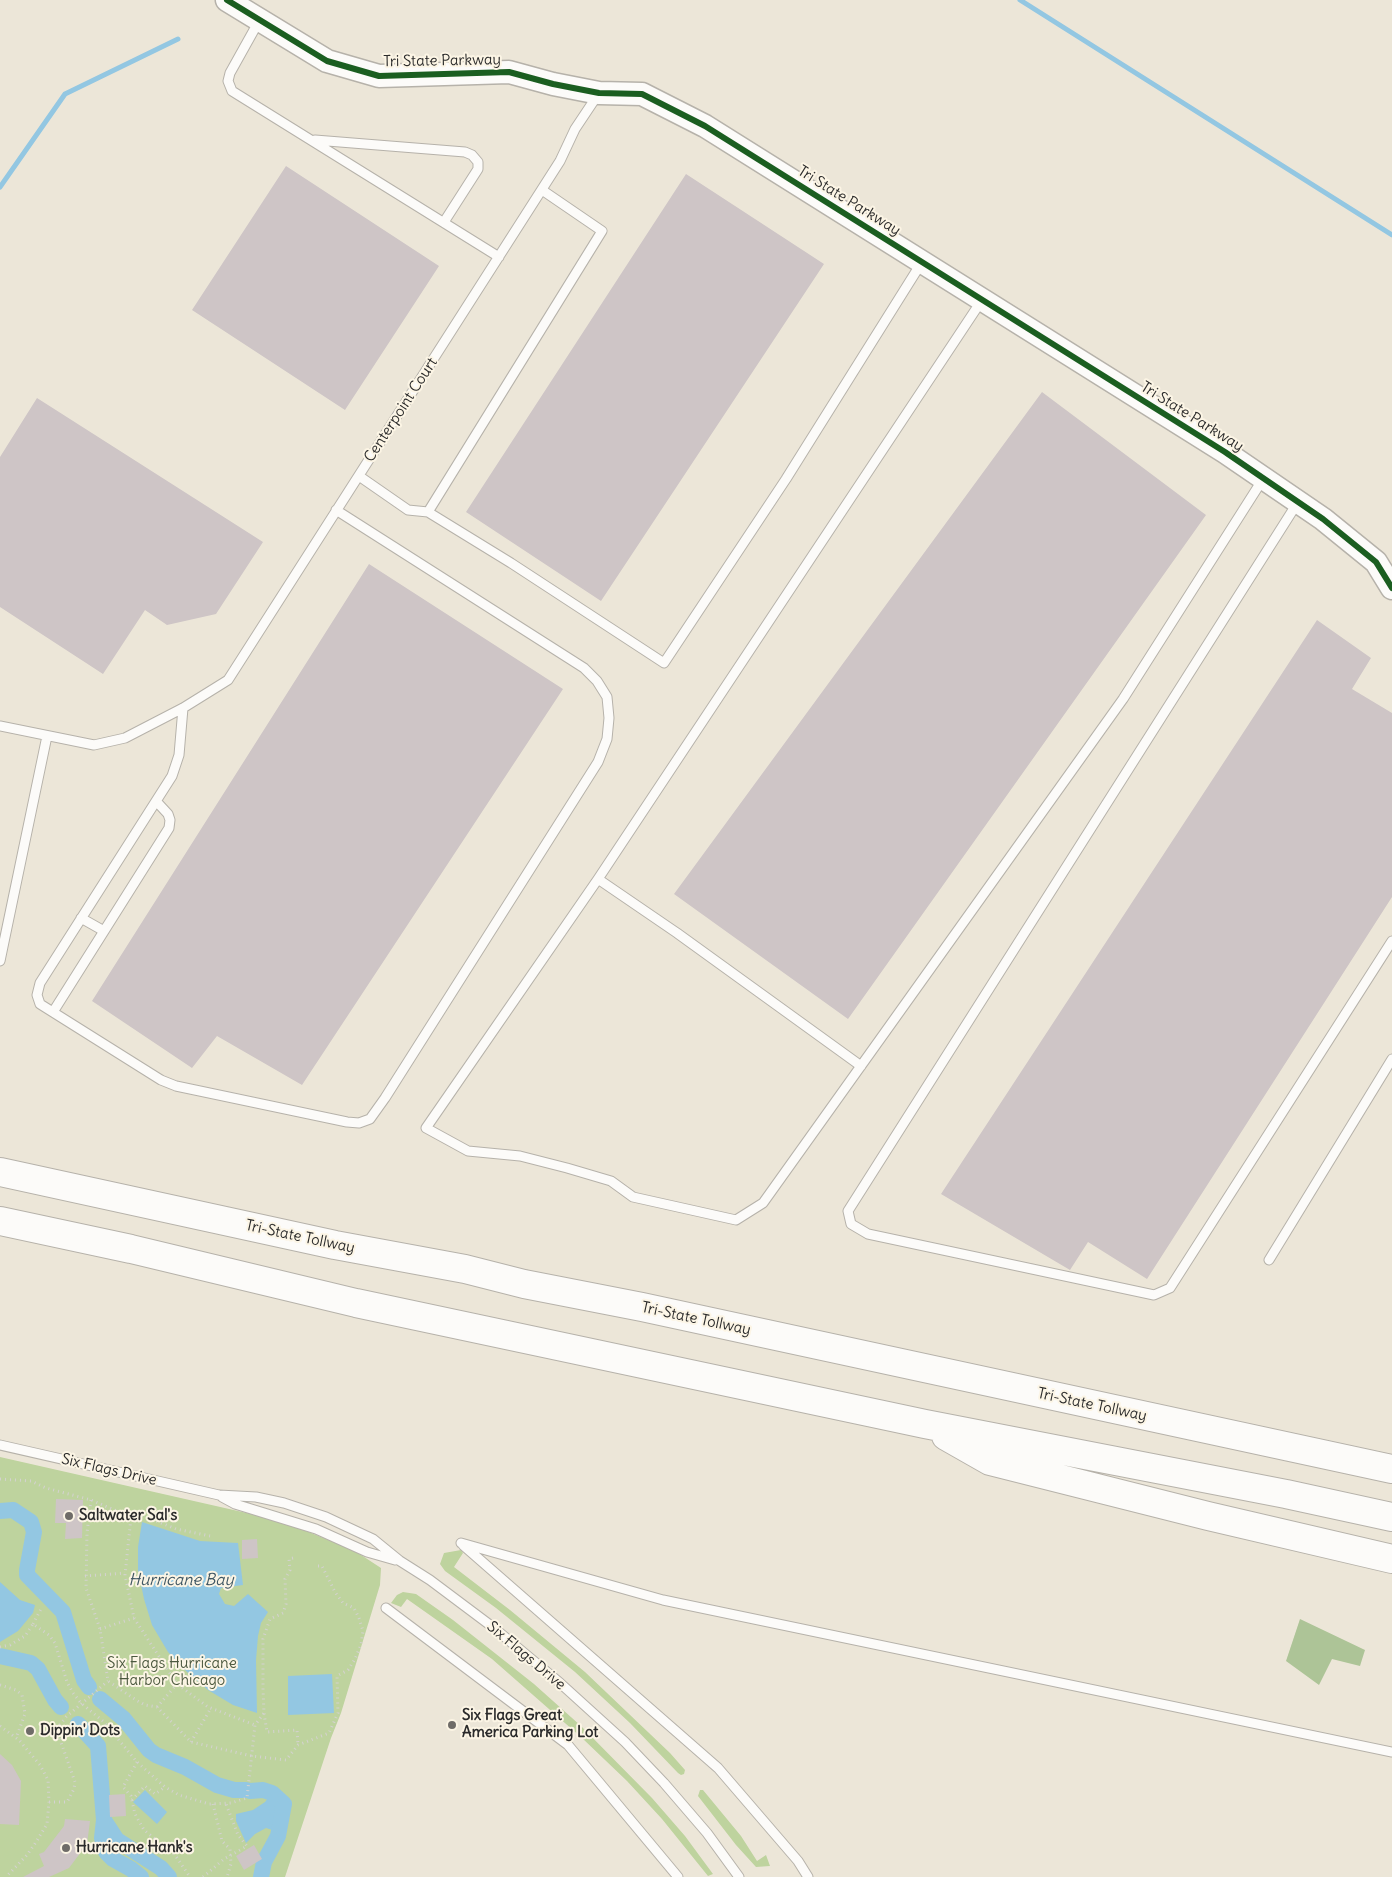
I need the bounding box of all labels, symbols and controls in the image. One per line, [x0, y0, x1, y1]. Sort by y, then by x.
street label: Tri State Parkway [383, 51, 501, 71]
street label: Tri State Parkway [794, 162, 904, 240]
street label: Centerpoint Court [361, 354, 441, 466]
street label: Tri State Parkway [1137, 378, 1247, 456]
street label: Tri-State Tollway [244, 1217, 356, 1257]
street label: Tri-State Tollway [640, 1299, 752, 1339]
street label: Tri-State Tollway [1036, 1385, 1148, 1425]
street label: Six Flags Drive [60, 1450, 158, 1490]
place label: Saltwater Sal's [79, 1507, 177, 1525]
marker: Saltwater Sal's [63, 1510, 75, 1522]
water label: Hurricane Bay [129, 1570, 233, 1590]
street label: Six Flags Drive [483, 1618, 569, 1694]
park label: Six Flags Hurricane Harbor Chicago [107, 1655, 237, 1690]
place label: Six Flags Great America Parking Lot [462, 1707, 598, 1742]
marker: Six Flags Great America Parking Lot [446, 1719, 458, 1731]
place label: Dippin' Dots [40, 1722, 120, 1740]
marker: Dippin' Dots [24, 1725, 36, 1737]
place label: Hurricane Hank's [76, 1839, 193, 1857]
marker: Hurricane Hank's [60, 1842, 72, 1854]

